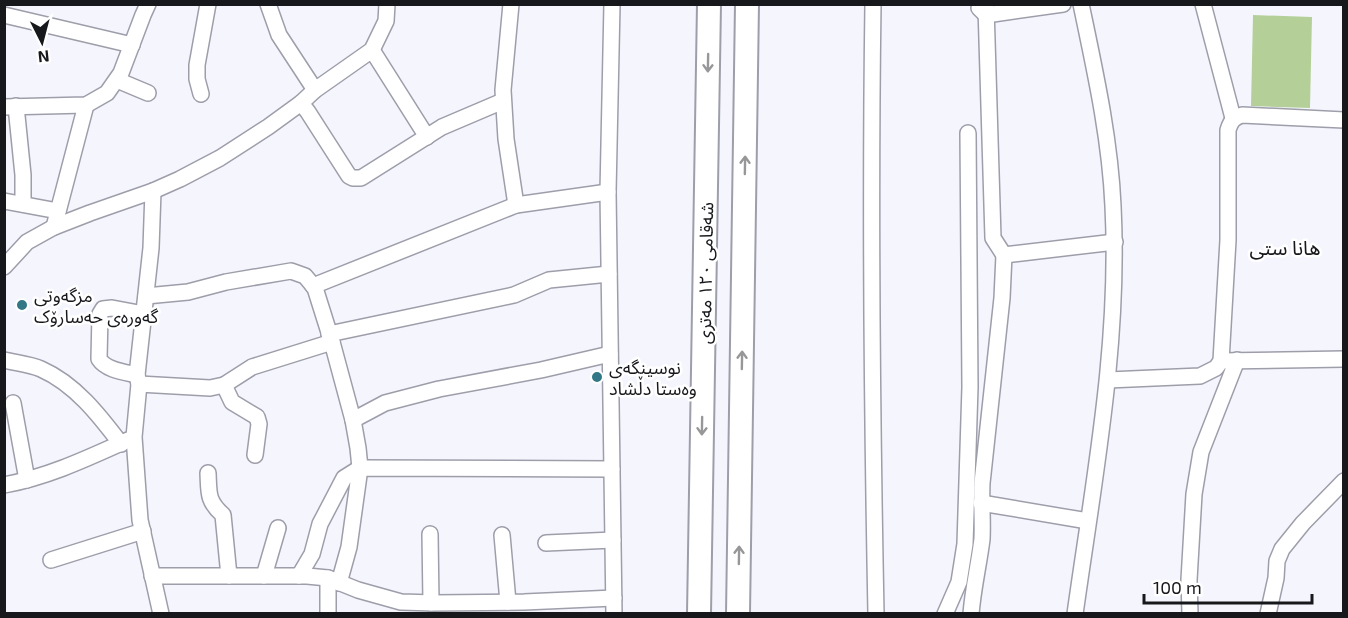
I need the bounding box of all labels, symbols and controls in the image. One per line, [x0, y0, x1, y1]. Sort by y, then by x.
north arrow [12, 12, 72, 72]
text: N [37, 47, 50, 67]
one-way arrow [702, 52, 713, 72]
one-way arrow [739, 156, 751, 176]
street label: شەقامی ١٢٠ مەتری [693, 202, 718, 344]
district label: هانا ستى [1250, 235, 1320, 260]
place label: مزگەوتی گەورەی حەسارۆک [34, 284, 159, 328]
marker: مزگەوتی گەورەی حەسارۆک [15, 298, 29, 312]
one-way arrow [737, 351, 748, 371]
place label: نوسینگەی وەستا دڵشاد [609, 356, 697, 399]
marker: نوسینگەی وەستا دڵشاد [590, 370, 604, 384]
one-way arrow [697, 415, 708, 435]
one-way arrow [733, 546, 745, 566]
scale bar [1144, 567, 1312, 605]
text: 100 m [1153, 576, 1202, 598]

